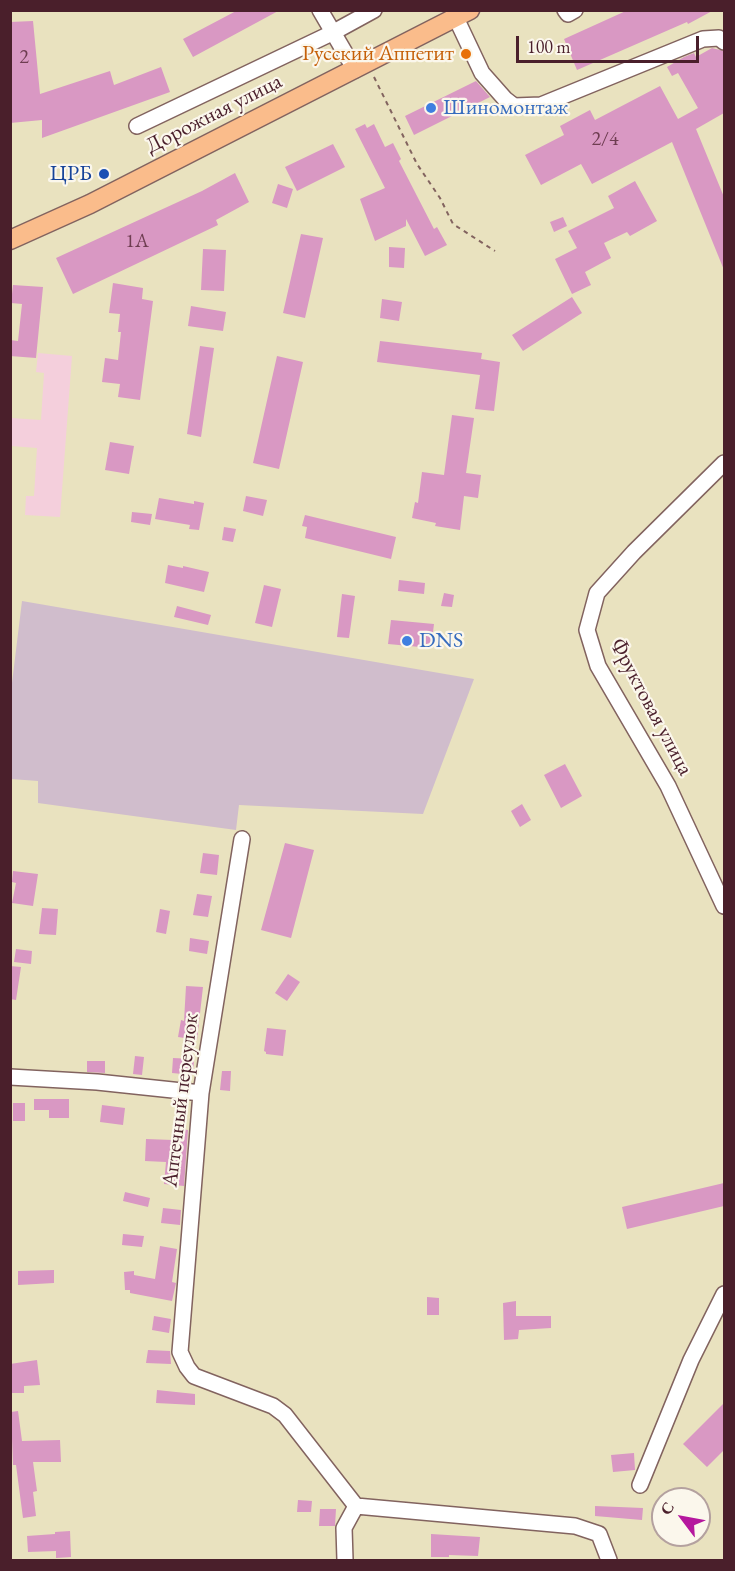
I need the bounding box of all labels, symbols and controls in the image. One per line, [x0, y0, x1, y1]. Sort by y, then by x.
scale bar [519, 24, 702, 62]
text: 100 m [527, 35, 571, 58]
place label: Русский Аппетит [302, 41, 454, 67]
house number: 2 [19, 46, 29, 70]
marker: Русский Аппетит [459, 47, 473, 61]
street label: Дорожная улица [141, 68, 287, 160]
place label: Шиномонтаж [443, 95, 568, 121]
marker: Шиномонтаж [424, 101, 438, 115]
house number: 2/4 [591, 128, 619, 152]
place label: ЦРБ [50, 161, 92, 187]
marker: ЦРБ [97, 167, 111, 181]
house number: 1А [125, 230, 149, 254]
place label: DNS [419, 628, 463, 654]
marker: DNS [400, 634, 414, 648]
street label: Фруктовая улица [604, 634, 698, 780]
street label: Аптечный переулок [157, 1011, 205, 1189]
north arrow [651, 1487, 711, 1547]
text: С [655, 1498, 679, 1519]

